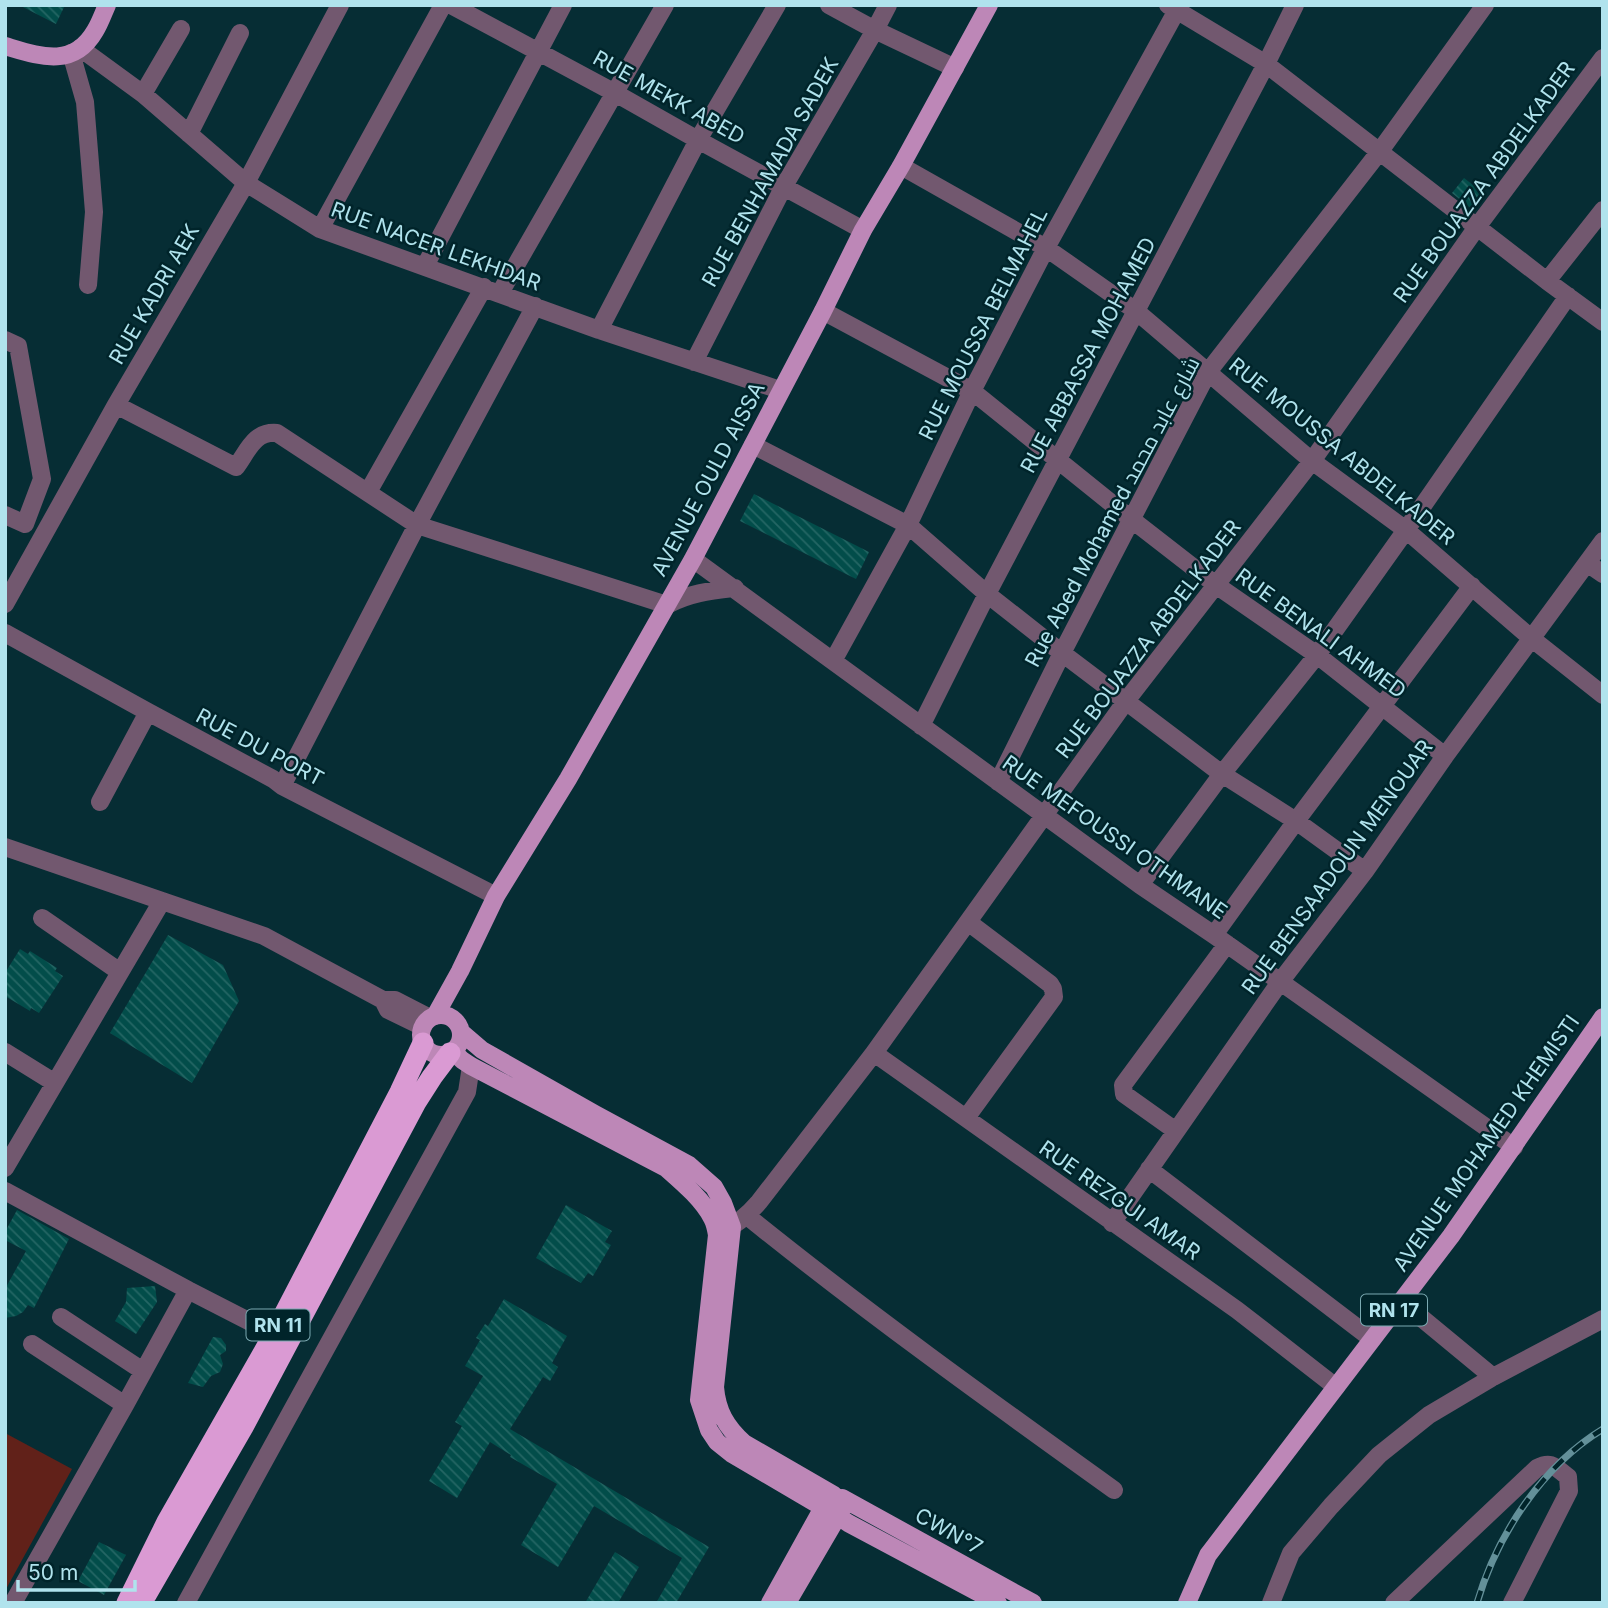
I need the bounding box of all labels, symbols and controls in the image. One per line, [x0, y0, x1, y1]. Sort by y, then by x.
street label: RUE MEKK ABED [589, 45, 749, 149]
street label: RUE BENHAMADA SADEK [697, 53, 843, 291]
street label: RUE BOUAZZA ABDELKADER [1388, 57, 1580, 307]
street label: RUE NACER LEKHDAR [328, 196, 544, 296]
street label: RUE MOUSSA BELMAHEL [913, 204, 1053, 444]
street label: RUE KADRI AEK [104, 219, 204, 369]
street label: RUE ABBASSA MOHAMED [1015, 233, 1161, 477]
street label: RUE MOUSSA ABDELKADER [1224, 352, 1460, 550]
street label: Rue Abed Mohamed شارع عابد محمد [1019, 353, 1206, 672]
street label: AVENUE OULD AISSA [646, 378, 770, 580]
street label: RUE BOUAZZA ABDELKADER [1050, 515, 1246, 763]
street label: RUE BENALI AHMED [1231, 563, 1411, 703]
street label: RUE DU PORT [192, 703, 328, 791]
street label: RUE BENSAADOUN MENOUAR [1236, 735, 1438, 999]
street label: RUE MEFOUSSI OTHMANE [998, 750, 1232, 924]
street label: AVENUE MOHAMED KHEMISTI [1388, 1010, 1584, 1276]
street label: RUE REZGUI AMAR [1035, 1135, 1205, 1265]
road number: RN 17 [1361, 1294, 1427, 1326]
road number: RN 11 [246, 1310, 310, 1340]
street label: CWN°7 [911, 1502, 987, 1560]
scale bar [18, 1548, 135, 1592]
text: 50 m [28, 1560, 78, 1585]

